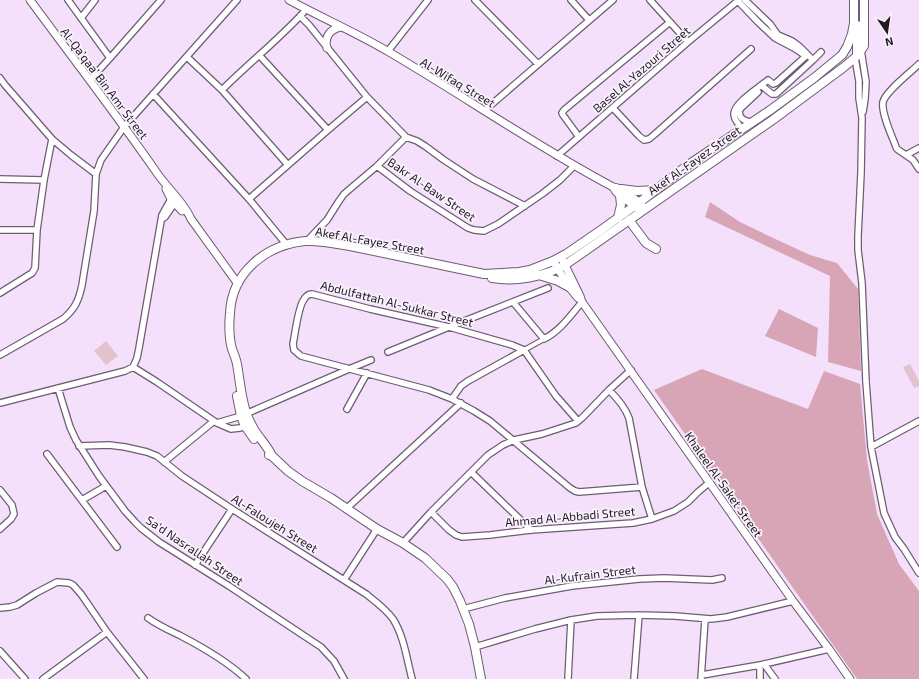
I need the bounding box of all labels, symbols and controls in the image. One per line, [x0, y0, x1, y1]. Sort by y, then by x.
north arrow [867, 12, 907, 52]
street label: Basel Al-Yazouri Street [590, 23, 693, 115]
street label: Al-Qa’qaa’ Bin Amr Street [58, 24, 152, 142]
text: N [884, 35, 895, 49]
street label: Al-Wifaq Street [418, 54, 498, 110]
street label: Akef Al-Fayez Street [645, 122, 744, 197]
street label: Bakr Al-Baw Street [385, 154, 479, 224]
street label: Akef Al-Fayez Street [314, 224, 426, 257]
street label: Abdulfattah Al-Sukkar Street [319, 277, 475, 329]
street label: Khaleel Al-Saket Street [682, 429, 766, 540]
street label: Al-Faloujeh Street [229, 491, 321, 556]
street label: Ahmad Al-Abbadi Street [504, 503, 636, 529]
street label: Sa'd Nasrallah Street [144, 512, 247, 588]
street label: Al-Kufrain Street [543, 561, 637, 587]

